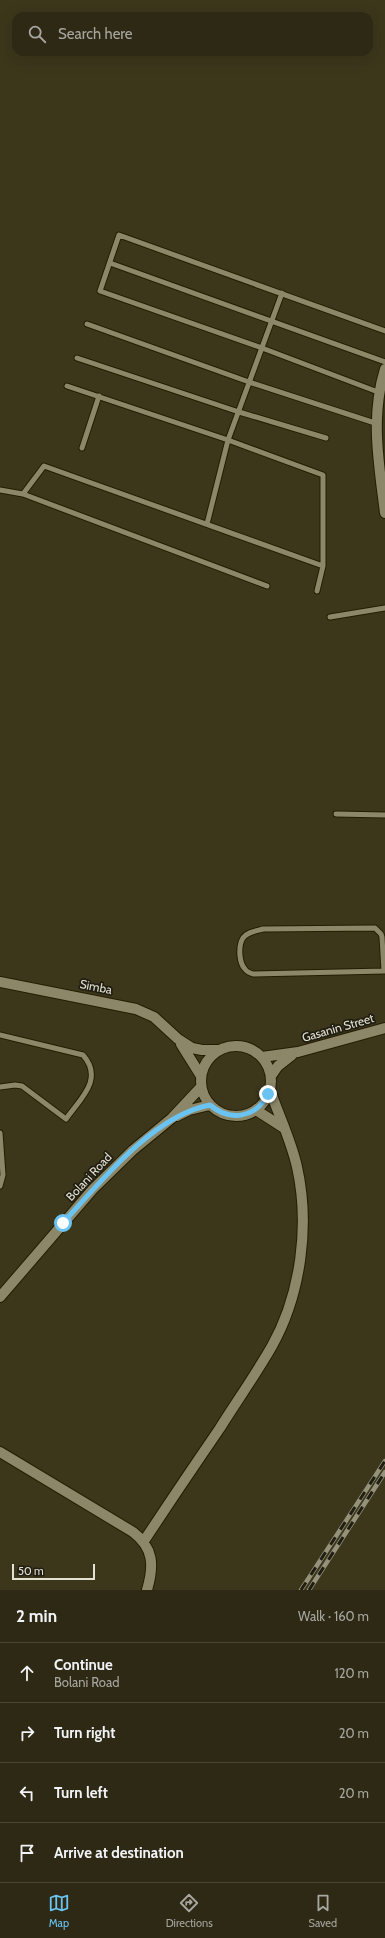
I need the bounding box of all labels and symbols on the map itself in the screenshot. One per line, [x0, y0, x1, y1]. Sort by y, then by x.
street label: Simba [79, 976, 114, 997]
street label: Gasanin Street [300, 1010, 376, 1045]
route end [259, 1085, 277, 1103]
street label: Bolani Road [63, 1149, 115, 1204]
route start [54, 1214, 72, 1232]
scale bar [12, 1562, 95, 1581]

